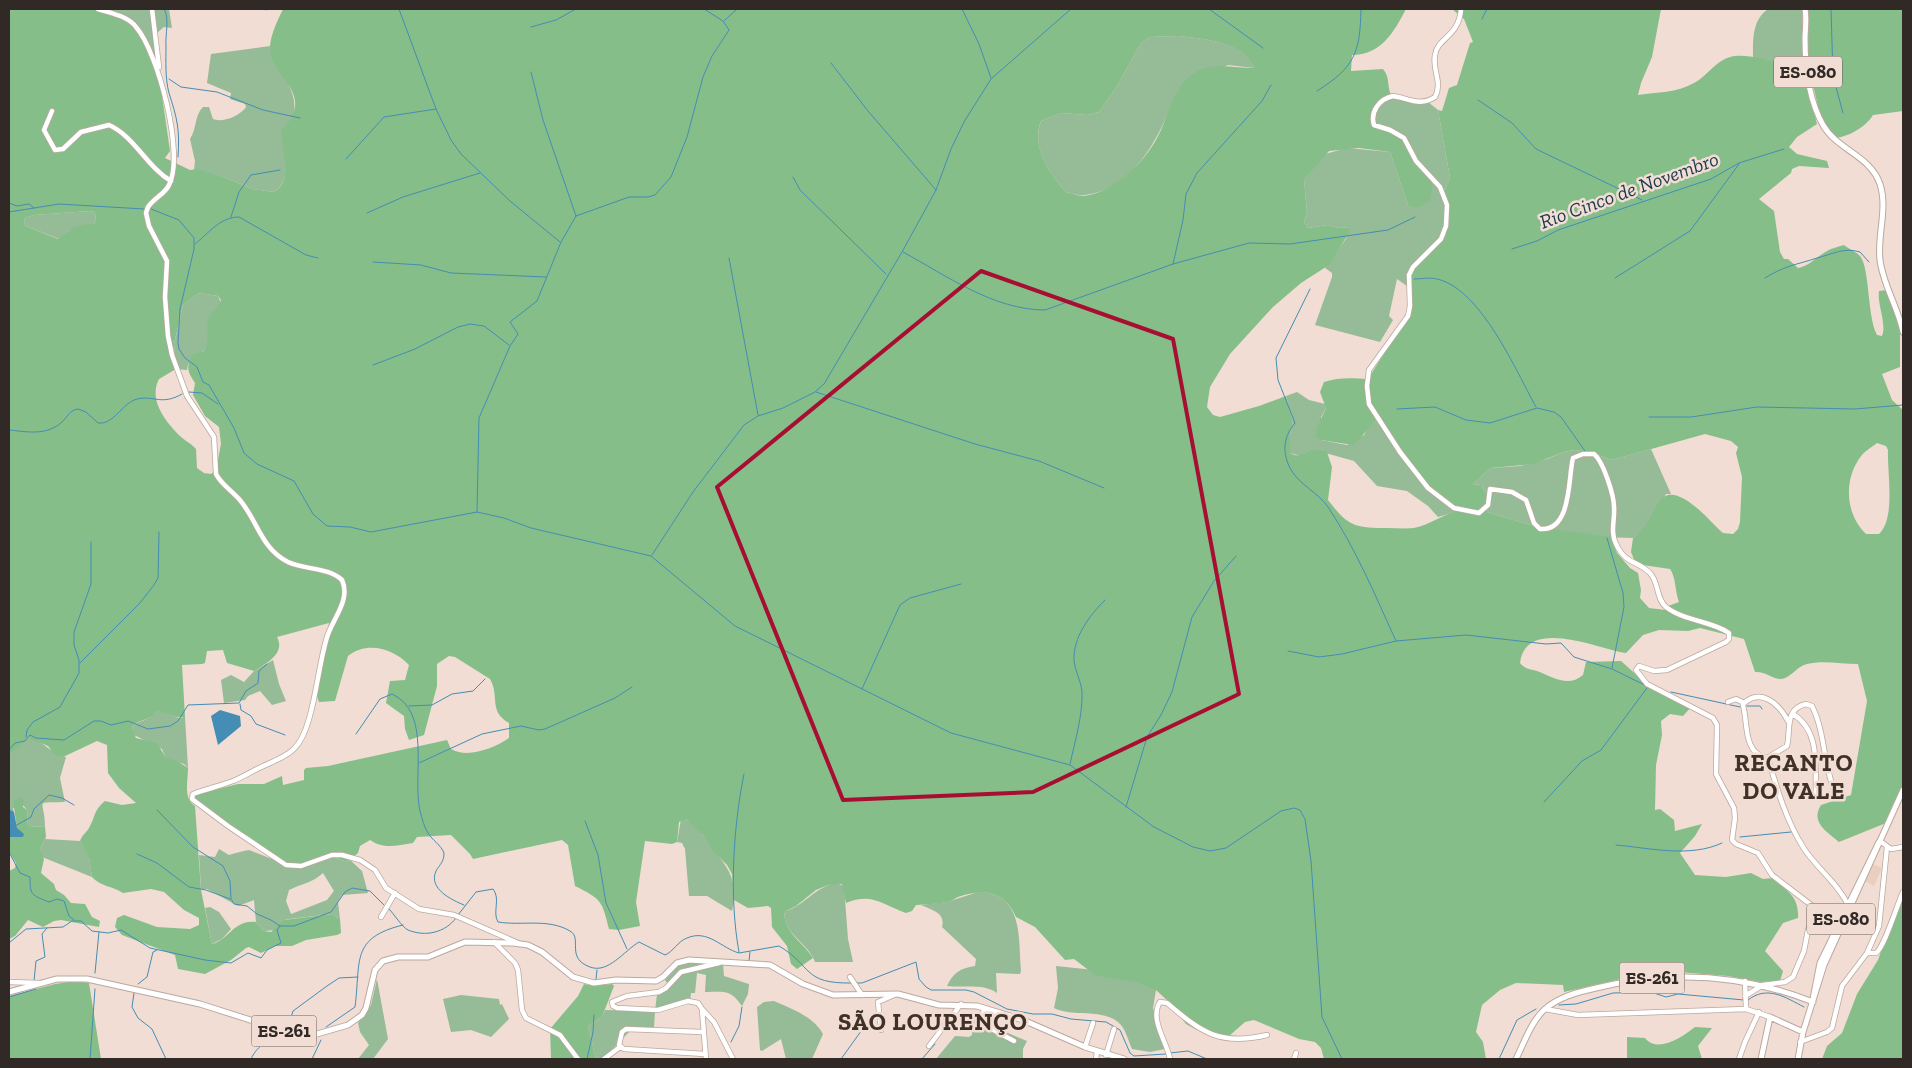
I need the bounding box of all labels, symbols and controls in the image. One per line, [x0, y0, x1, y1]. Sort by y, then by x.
road number: ES-080 [1774, 56, 1842, 88]
water label: Rio Cinco de Novembro [1536, 146, 1722, 234]
district label: RECANTO DO VALE [1734, 748, 1854, 805]
road number: ES-080 [1807, 904, 1875, 934]
road number: ES-261 [1620, 962, 1684, 994]
district label: SÃO LOURENÇO [838, 1007, 1028, 1036]
road number: ES-261 [252, 1016, 316, 1046]

